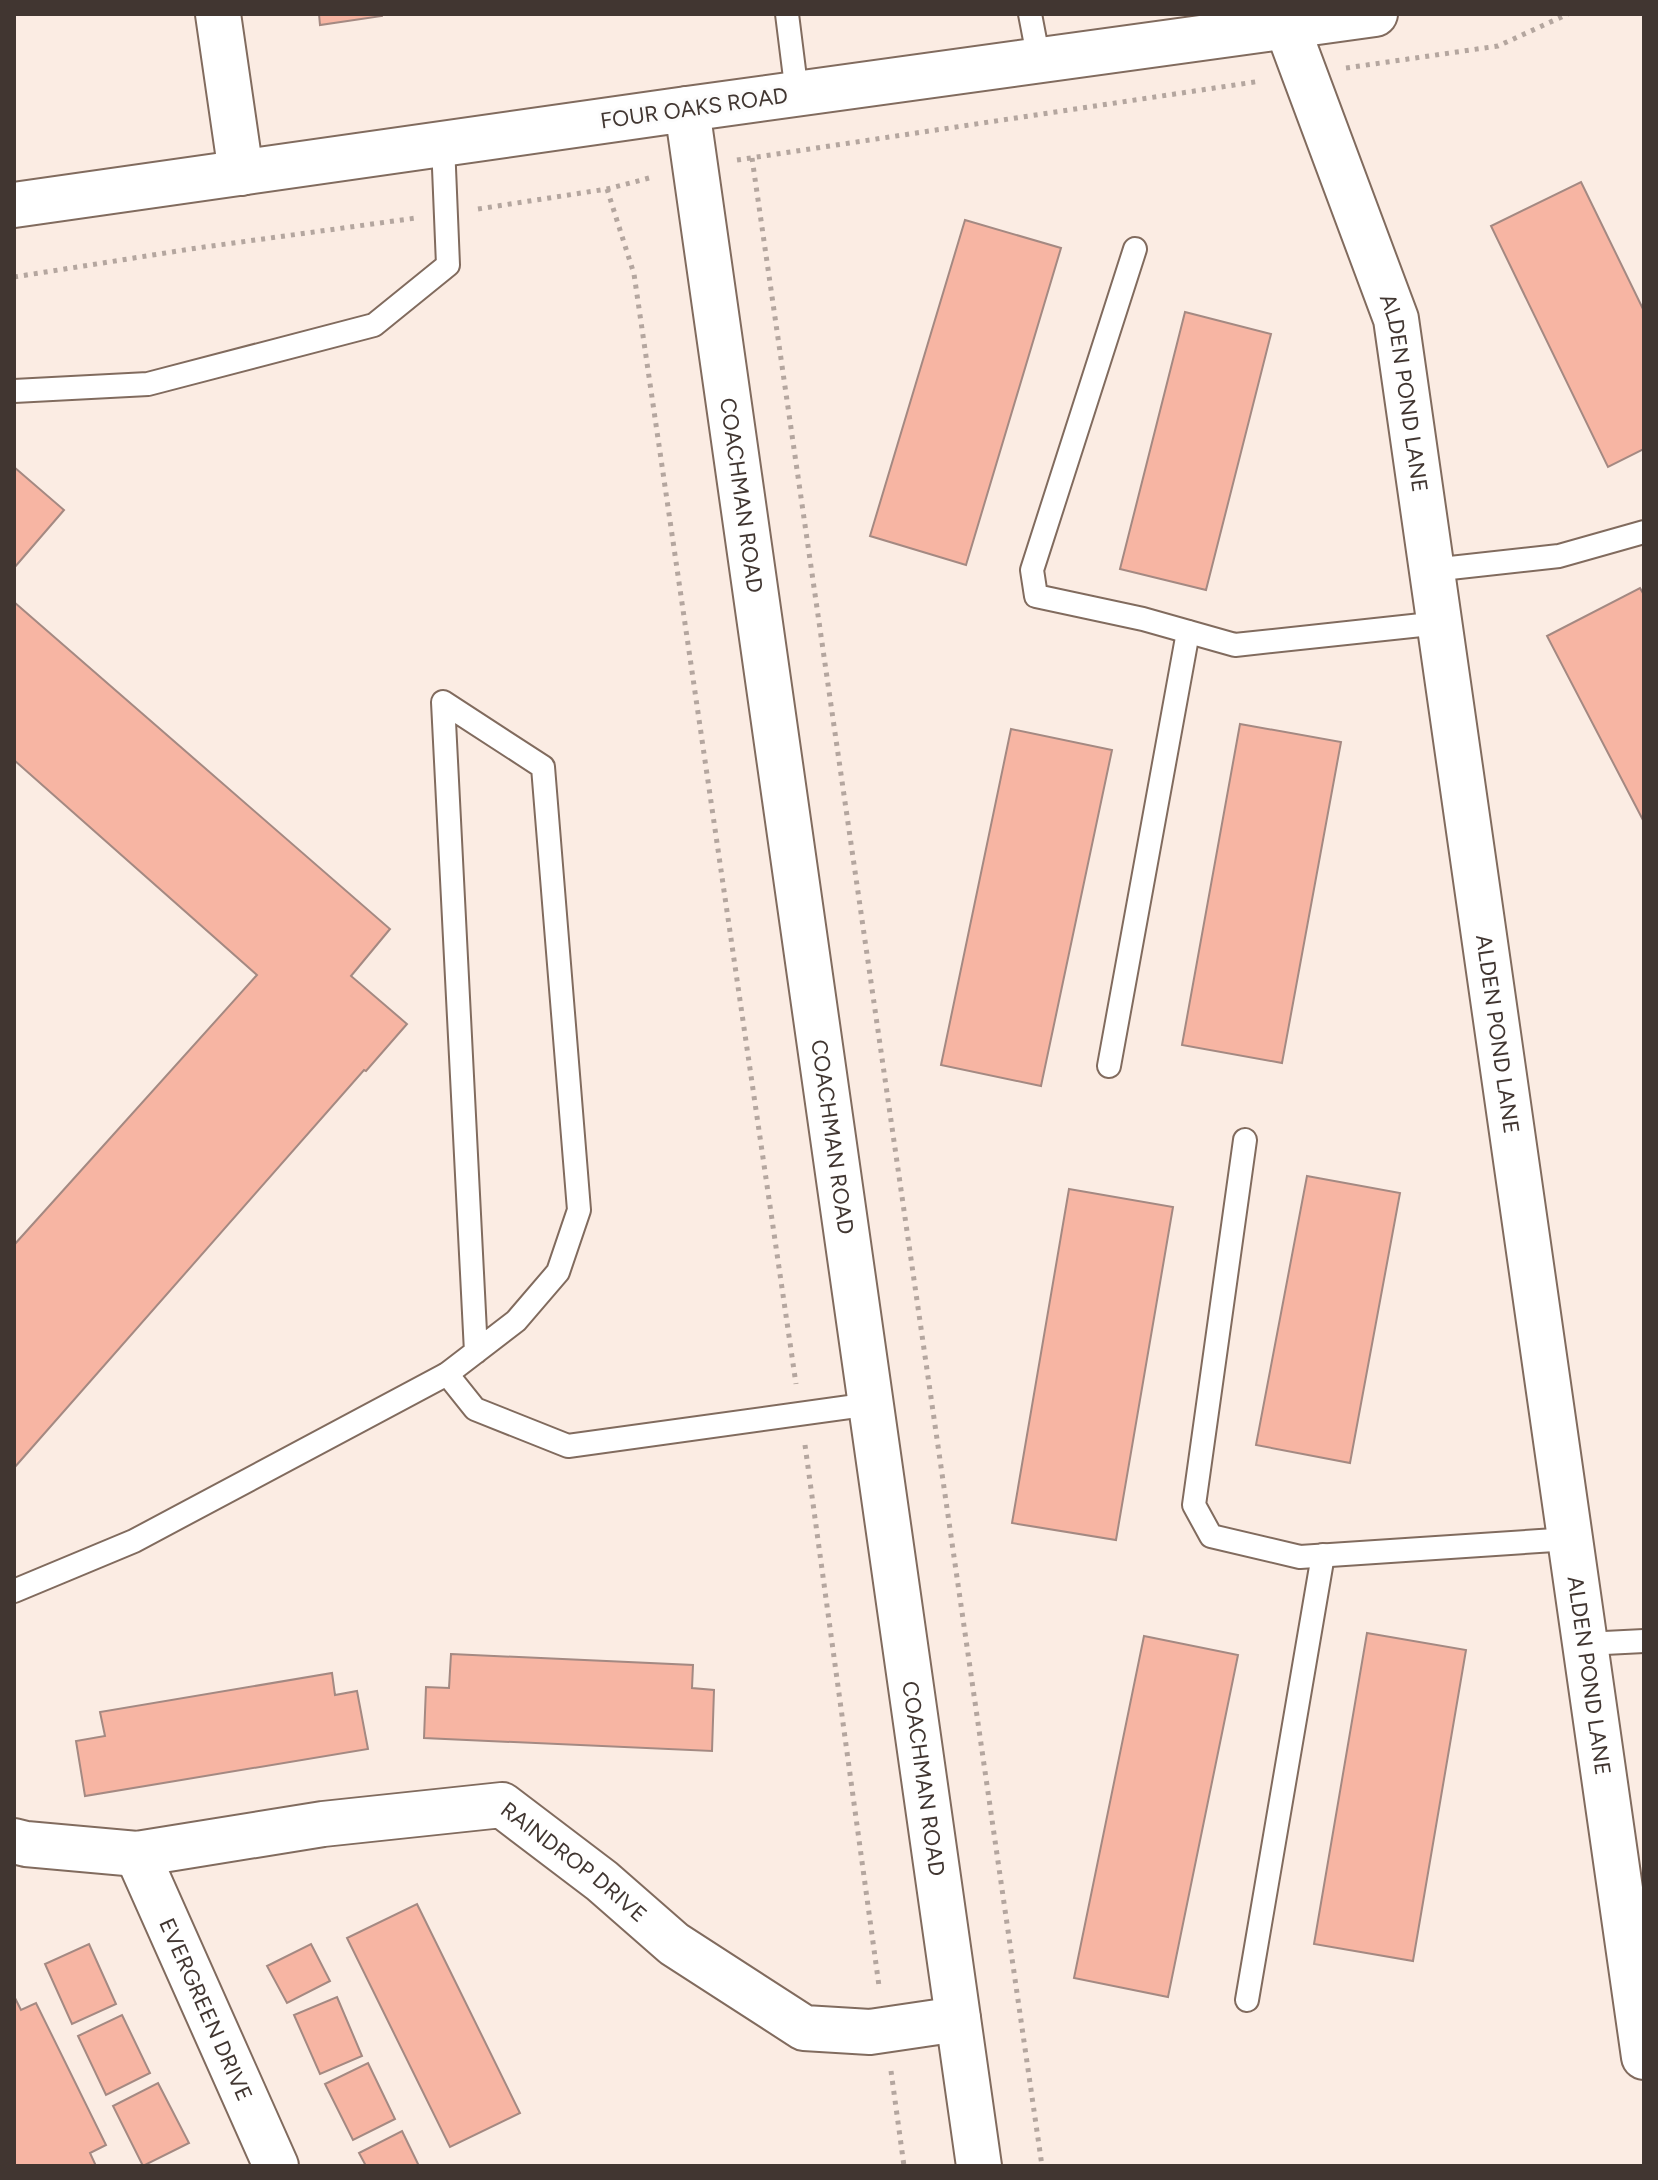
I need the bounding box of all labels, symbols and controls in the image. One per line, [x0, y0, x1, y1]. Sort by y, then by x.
street label: FOUR OAKS ROAD [599, 81, 789, 135]
street label: ALDEN POND LANE [1374, 290, 1434, 494]
street label: COACHMAN ROAD [715, 396, 769, 595]
street label: ALDEN POND LANE [1470, 933, 1526, 1135]
street label: COACHMAN ROAD [806, 1038, 860, 1236]
street label: ALDEN POND LANE [1562, 1574, 1617, 1777]
street label: COACHMAN ROAD [897, 1679, 951, 1878]
street label: RAINDROP DRIVE [496, 1796, 653, 1928]
street label: EVERGREEN DRIVE [154, 1914, 259, 2105]

